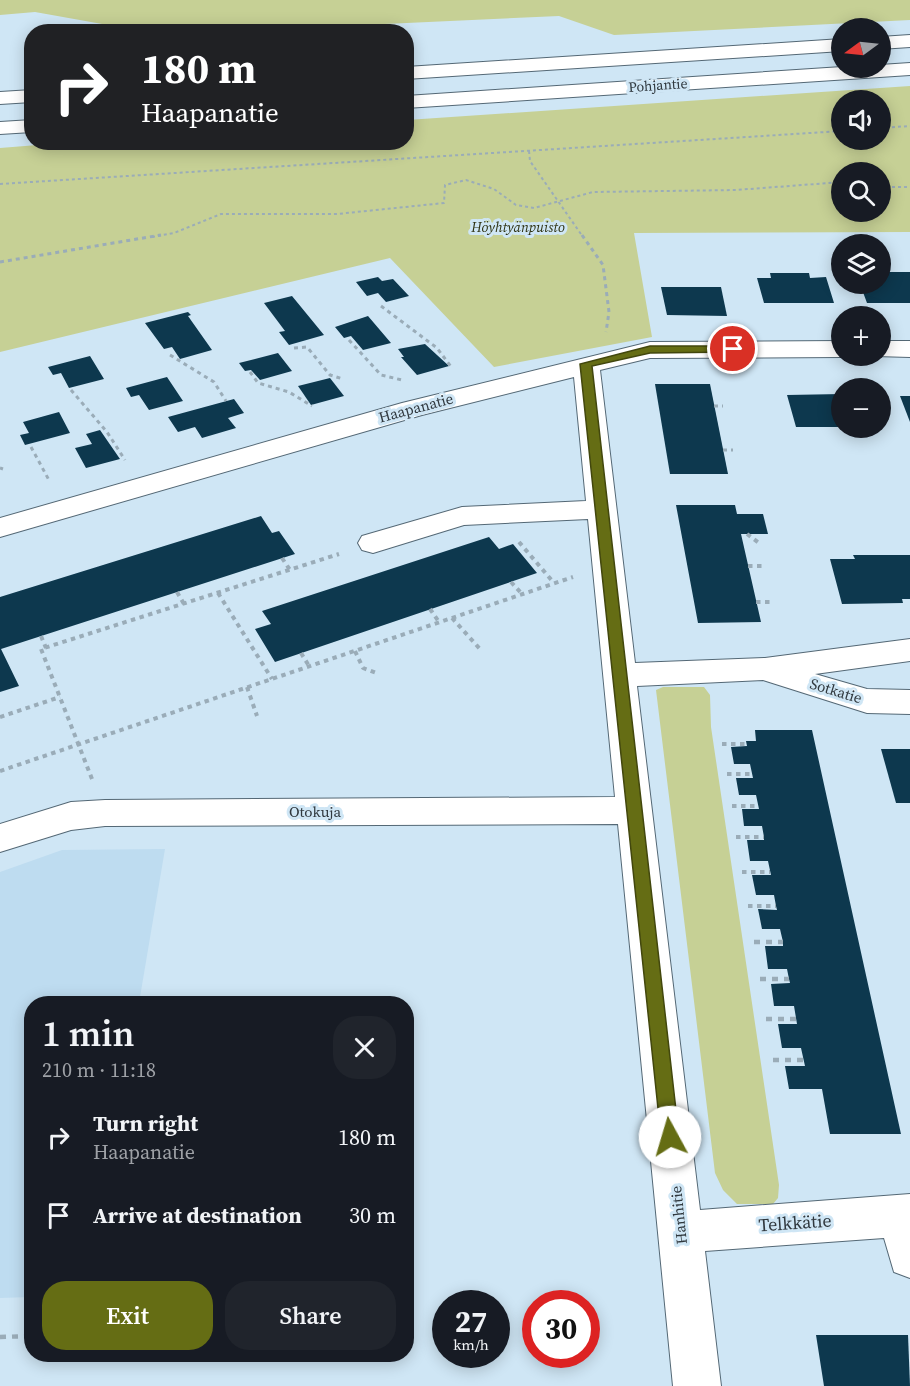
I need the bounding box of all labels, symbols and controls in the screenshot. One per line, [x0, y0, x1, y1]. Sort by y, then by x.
north arrow [831, 18, 891, 78]
map controls [831, 18, 891, 438]
text: 180 m [141, 39, 256, 97]
icon: right [42, 48, 120, 126]
street label: Pohjantie [628, 73, 688, 97]
button: sound [831, 90, 891, 150]
text: Haapanatie [141, 94, 279, 131]
button: search [831, 162, 891, 222]
park label: Höyhtyänpuisto [470, 217, 565, 237]
button: layers [831, 234, 891, 294]
button: + [831, 306, 891, 366]
pin [707, 323, 758, 374]
icon: arrive [716, 332, 749, 365]
button: − [831, 378, 891, 438]
street label: Haapanatie [376, 387, 456, 428]
street label: Sotkatie [808, 673, 865, 708]
street label: Otokuja [289, 801, 341, 822]
text: 1 min [42, 1009, 134, 1058]
button: close [333, 1016, 396, 1079]
text: 210 m · 11:18 [42, 1056, 156, 1084]
position arrow [638, 1105, 702, 1169]
text: Turn right [93, 1108, 198, 1138]
icon: right [42, 1121, 75, 1154]
text: 180 m [338, 1122, 396, 1152]
text: Haapanatie [93, 1138, 195, 1166]
street label: Hanhitie [665, 1184, 692, 1245]
icon: arrive [42, 1199, 75, 1232]
text: Arrive at destination [93, 1200, 302, 1230]
text: 30 m [349, 1200, 396, 1230]
street label: Telkkätie [758, 1207, 832, 1238]
button: Exit [42, 1281, 213, 1350]
button: Share [225, 1281, 396, 1350]
speed limit sign: 30 [522, 1290, 600, 1368]
text: 27 [455, 1301, 487, 1342]
text: km/h [453, 1334, 489, 1355]

